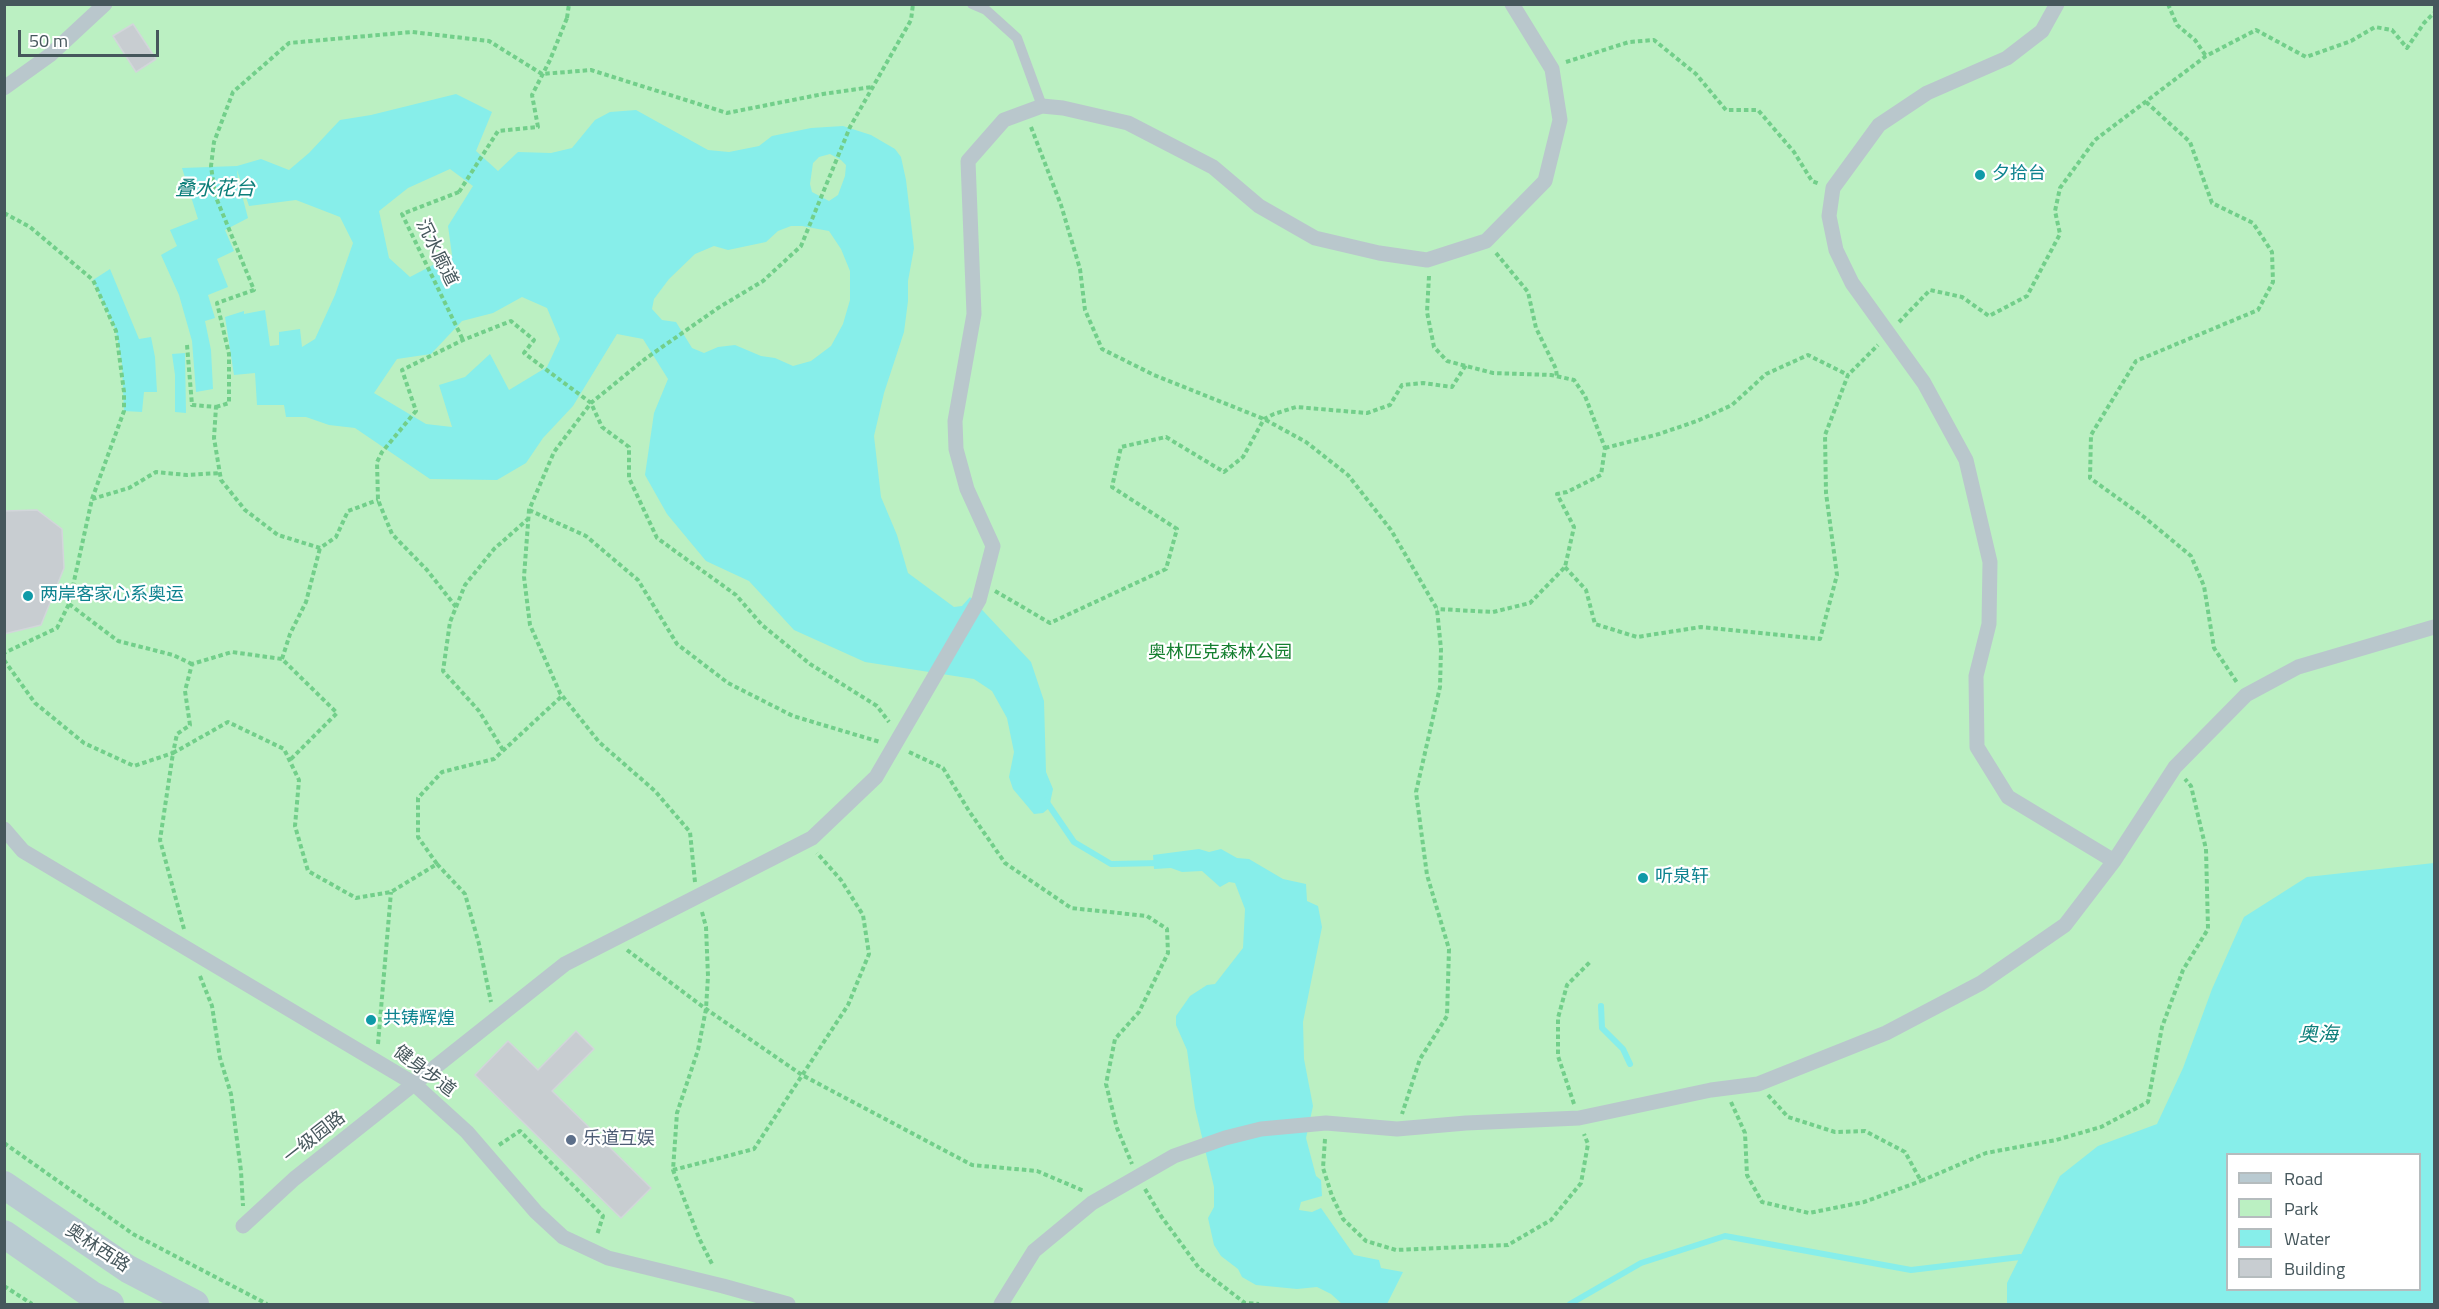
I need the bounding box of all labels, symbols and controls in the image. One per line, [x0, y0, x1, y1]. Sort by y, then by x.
scale bar [21, 18, 162, 56]
text: 50 m [29, 27, 68, 54]
place label: 夕拾台 [1992, 164, 2046, 186]
marker: 夕拾台 [1973, 168, 1987, 182]
water label: 叠水花台 [175, 178, 255, 202]
street label: 沉水廊道 [411, 216, 461, 290]
place label: 两岸客家心系奥运 [40, 585, 184, 607]
marker: 两岸客家心系奥运 [21, 589, 35, 603]
park label: 奥林匹克森林公园 [1148, 643, 1292, 665]
place label: 听泉轩 [1655, 867, 1709, 889]
marker: 听泉轩 [1636, 871, 1650, 885]
place label: 共铸辉煌 [383, 1009, 455, 1031]
marker: 共铸辉煌 [364, 1013, 378, 1027]
water label: 奥海 [2298, 1024, 2338, 1048]
street label: 健身步道 [389, 1042, 459, 1102]
street label: 一级园路 [280, 1107, 350, 1169]
place label: 乐道互娱 [583, 1129, 655, 1151]
marker: 乐道互娱 [564, 1133, 578, 1147]
legend [2226, 1153, 2421, 1291]
text: Road [2284, 1165, 2323, 1192]
text: Park [2284, 1195, 2318, 1222]
street label: 奥林西路 [61, 1220, 133, 1278]
text: Water [2284, 1225, 2330, 1252]
text: Building [2284, 1255, 2345, 1282]

